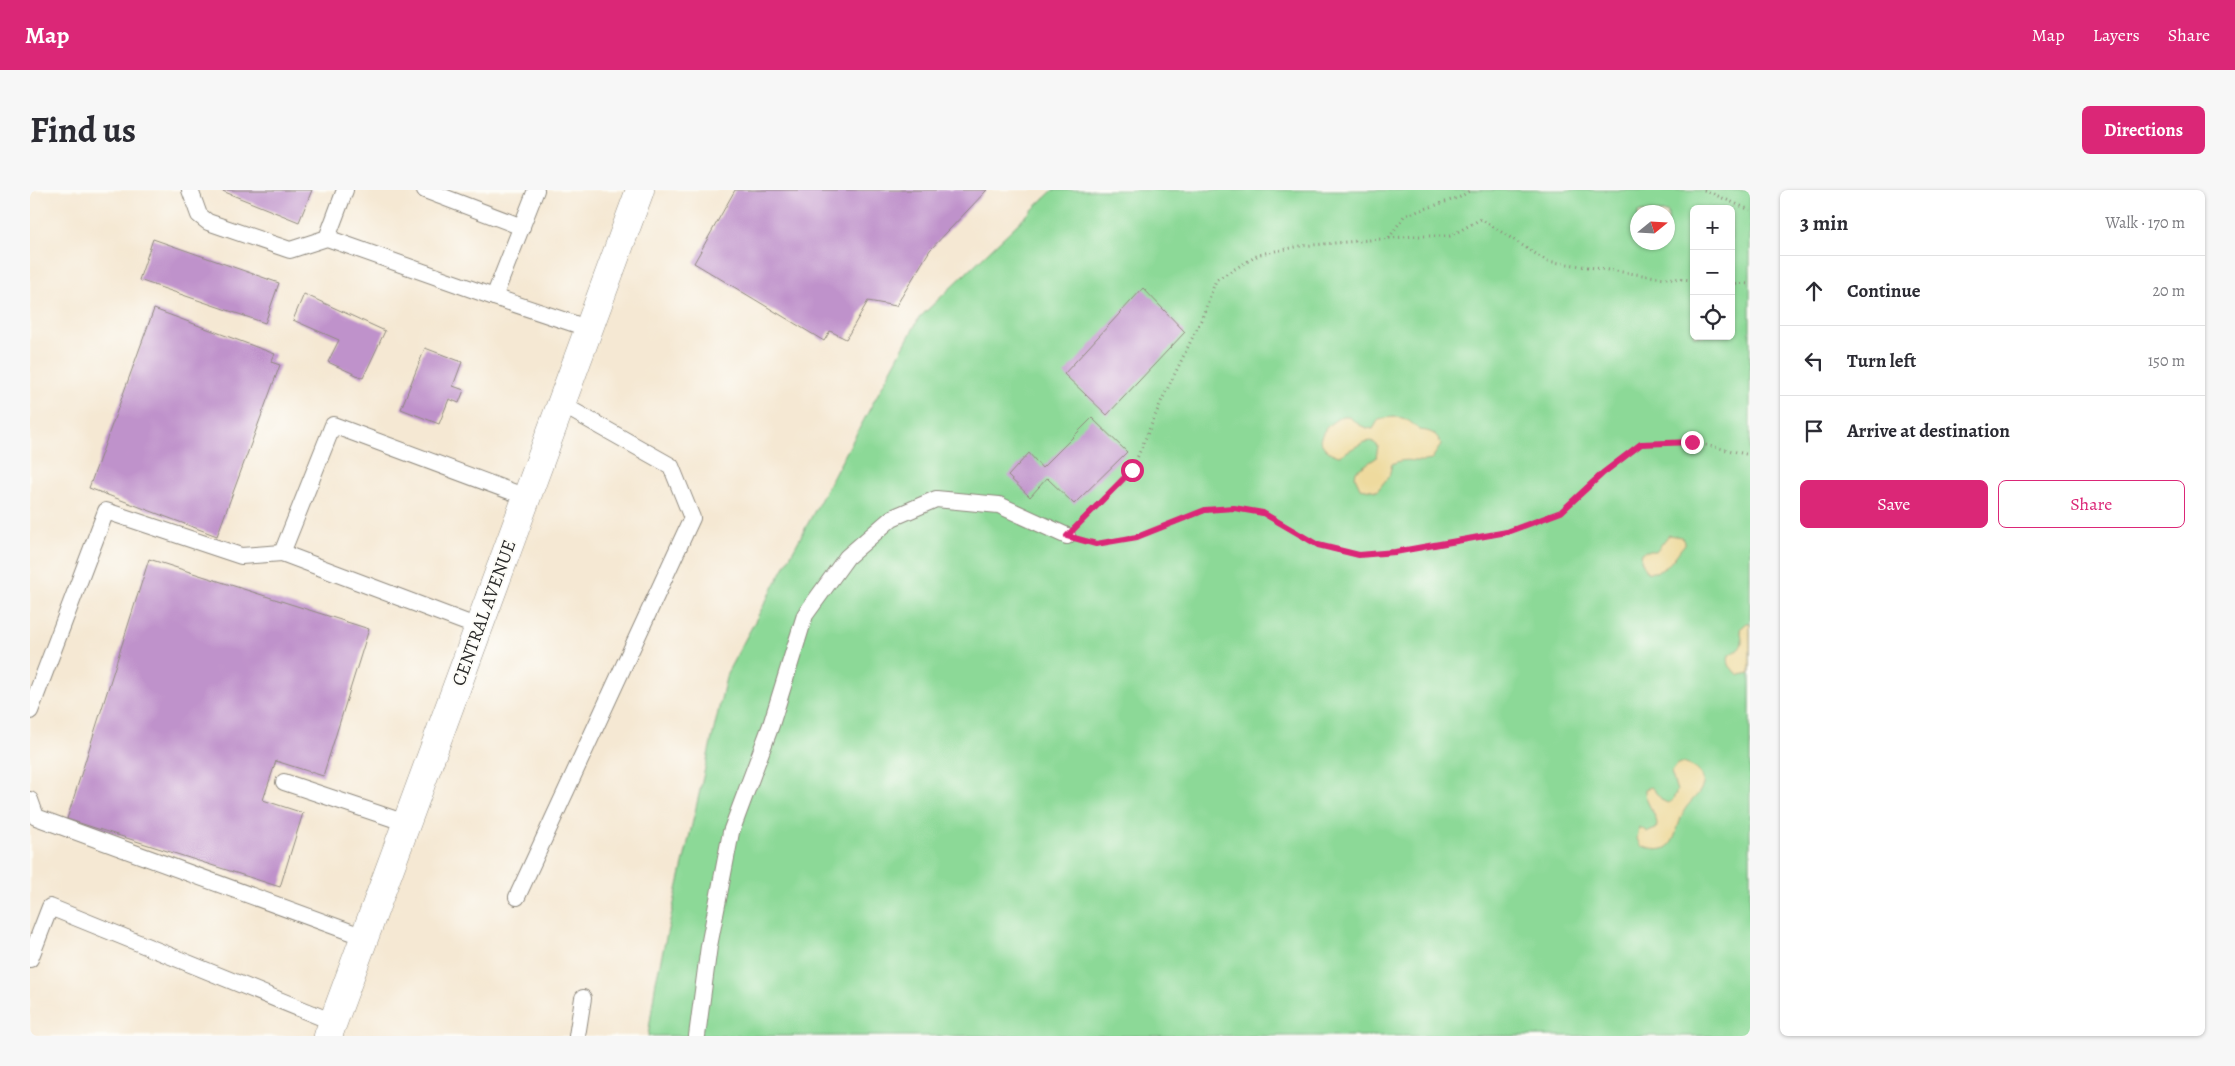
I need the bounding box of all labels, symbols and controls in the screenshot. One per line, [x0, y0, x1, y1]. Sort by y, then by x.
text: Map [25, 19, 69, 51]
text: Map [2032, 23, 2065, 47]
text: Layers [2093, 23, 2140, 47]
text: Share [2168, 23, 2210, 47]
text: Find us [30, 106, 136, 154]
button: Directions [2082, 106, 2205, 154]
north arrow [1630, 205, 1675, 250]
map controls [1690, 205, 1735, 340]
button: + [1690, 205, 1735, 250]
text: 3 min [1800, 209, 1848, 237]
text: Walk · 170 m [2105, 212, 2185, 234]
button: − [1690, 250, 1735, 295]
icon: ahead [1800, 277, 1828, 305]
text: Continue [1847, 278, 1921, 304]
text: 20 m [2152, 280, 2185, 302]
button: locate [1690, 295, 1735, 340]
icon: left [1800, 347, 1828, 375]
text: Turn left [1847, 348, 1916, 374]
text: 150 m [2148, 350, 2185, 372]
icon: arrive [1800, 417, 1828, 445]
text: Arrive at destination [1847, 418, 2010, 444]
route end [1681, 431, 1704, 454]
route start [1121, 459, 1144, 482]
button: Save [1800, 480, 1988, 528]
button: Share [1998, 480, 2185, 528]
street label: CENTRAL AVENUE [445, 536, 523, 690]

